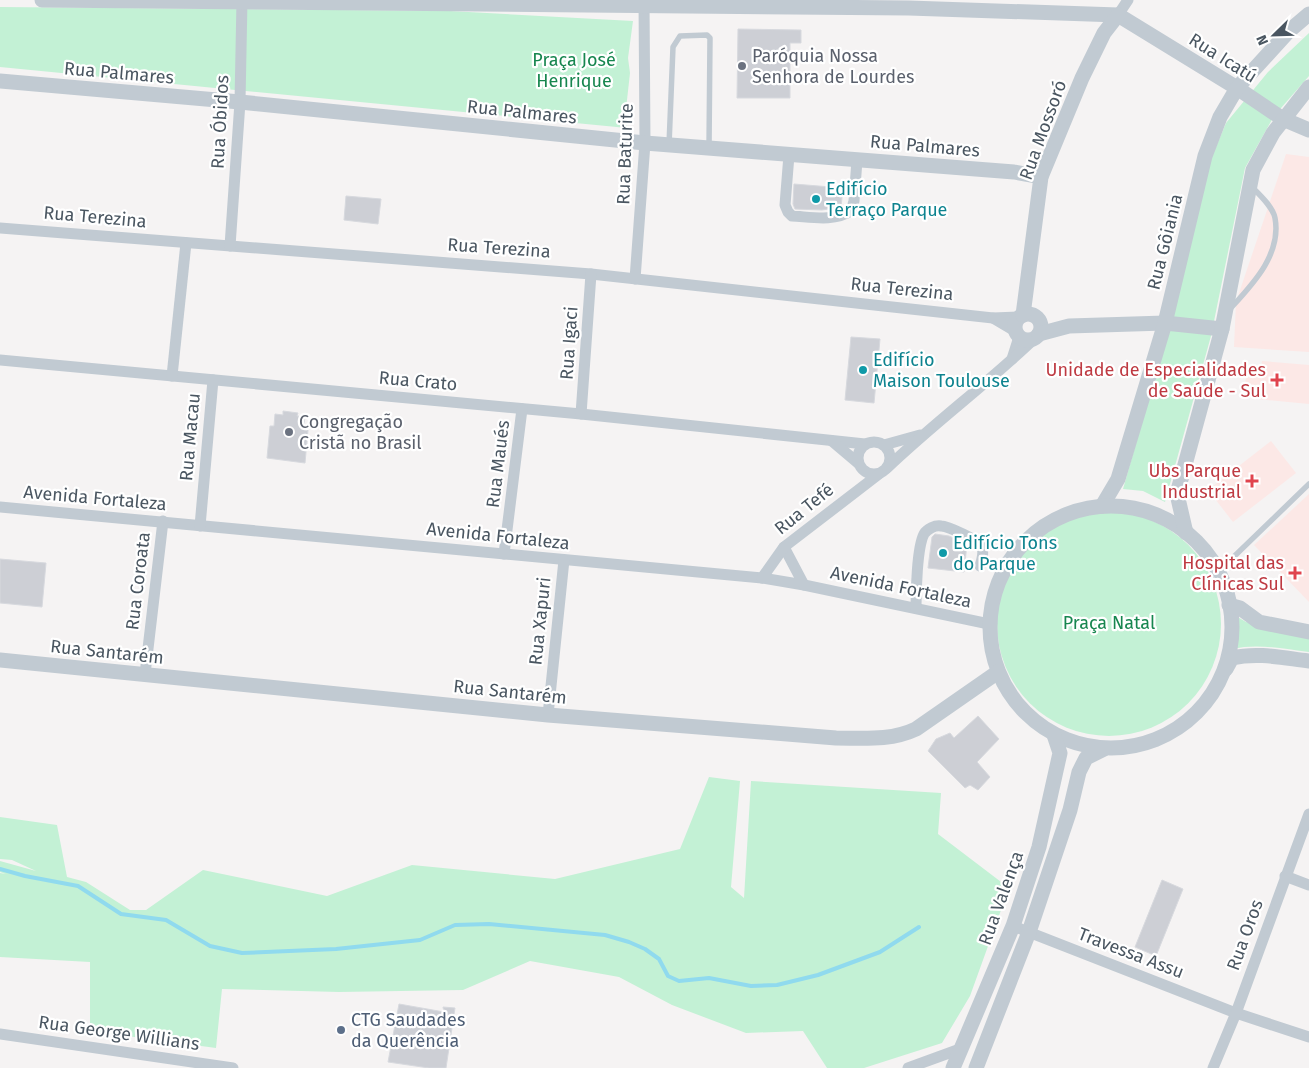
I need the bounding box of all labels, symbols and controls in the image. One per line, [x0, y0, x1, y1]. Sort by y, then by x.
north arrow [1249, 10, 1299, 60]
street label: Rua Icatú [1185, 28, 1261, 88]
text: N [1253, 32, 1272, 47]
place label: Paróquia Nossa Senhora de Lourdes [752, 45, 914, 88]
park label: Praça José Henrique [532, 49, 616, 92]
street label: Rua Palmares [63, 57, 175, 89]
marker: Paróquia Nossa Senhora de Lourdes [736, 60, 748, 72]
street label: Rua Óbidos [207, 75, 233, 169]
street label: Rua Mossoró [1015, 77, 1071, 183]
street label: Rua Palmares [466, 95, 578, 129]
street label: Rua Baturite [612, 103, 638, 205]
street label: Rua Palmares [869, 130, 981, 162]
place label: Edifício Terraço Parque [826, 178, 947, 221]
street label: Rua Gôiania [1142, 192, 1188, 292]
marker: Edifício Terraço Parque [810, 193, 822, 205]
street label: Rua Terezina [43, 202, 147, 232]
street label: Rua Terezina [447, 233, 551, 263]
street label: Rua Terezina [849, 273, 955, 305]
street label: Rua Igaci [555, 305, 583, 381]
place label: Edifício Maison Toulouse [873, 349, 1010, 392]
place label: Unidade de Especialidades de Saúde - Sul [1046, 359, 1266, 402]
marker: Edifício Maison Toulouse [857, 364, 869, 376]
street label: Rua Crato [378, 367, 458, 395]
marker: Unidade de Especialidades de Saúde - Sul [1270, 373, 1284, 387]
street label: Rua Macau [175, 392, 205, 482]
place label: Congregação Cristã no Brasil [299, 411, 422, 454]
street label: Rua Maués [482, 419, 514, 509]
marker: Congregação Cristã no Brasil [283, 426, 295, 438]
place label: Ubs Parque Industrial [1148, 460, 1241, 503]
marker: Ubs Parque Industrial [1245, 474, 1259, 488]
street label: Rua Tefé [770, 479, 838, 539]
street label: Avenida Fortaleza [22, 481, 168, 515]
street label: Avenida Fortaleza [425, 518, 571, 554]
street label: Rua Coroata [121, 531, 155, 631]
place label: Edifício Tons do Parque [953, 532, 1057, 575]
marker: Edifício Tons do Parque [937, 547, 949, 559]
place label: Hospital das Clínicas Sul [1182, 552, 1284, 595]
street label: Avenida Fortaleza [828, 561, 974, 613]
marker: Hospital das Clínicas Sul [1288, 566, 1302, 580]
street label: Rua Xapuri [524, 576, 556, 666]
park label: Praça Natal [1063, 612, 1155, 634]
street label: Rua Santarém [49, 635, 165, 669]
street label: Rua Santarém [452, 675, 568, 709]
street label: Rua Valença [974, 848, 1028, 948]
street label: Rua Oros [1222, 897, 1268, 973]
street label: Travessa Assu [1075, 923, 1187, 983]
place label: CTG Saudades da Querência [351, 1009, 465, 1052]
street label: Rua George Willians [37, 1011, 201, 1055]
marker: CTG Saudades da Querência [335, 1024, 347, 1036]

